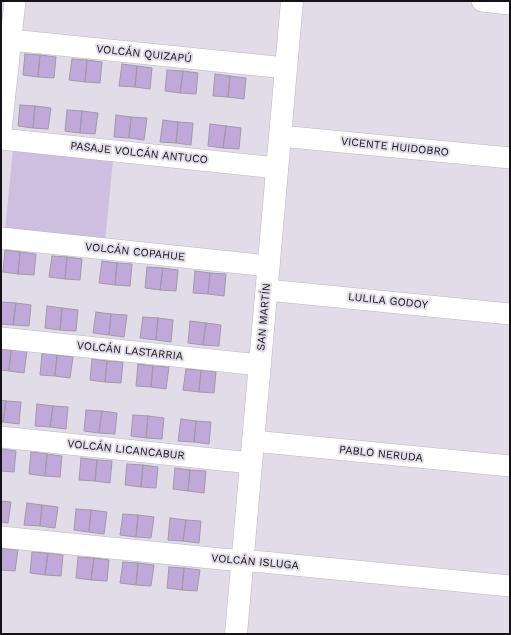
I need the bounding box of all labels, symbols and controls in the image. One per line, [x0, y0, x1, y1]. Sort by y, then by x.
street label: VOLCÁN QUIZAPÚ [96, 42, 192, 66]
street label: VICENTE HUIDOBRO [340, 135, 450, 159]
street label: PASAJE VOLCÁN ANTUCO [70, 139, 208, 167]
street label: VOLCÁN COPAHUE [84, 240, 186, 264]
street label: SAN MARTÍN [254, 283, 274, 351]
street label: LULILA GODOY [348, 290, 428, 312]
street label: VOLCÁN LASTARRIA [76, 339, 184, 363]
street label: VOLCÁN LICANCABUR [67, 437, 185, 463]
street label: PABLO NERUDA [339, 443, 423, 465]
street label: VOLCÁN ISLUGA [211, 552, 299, 572]

